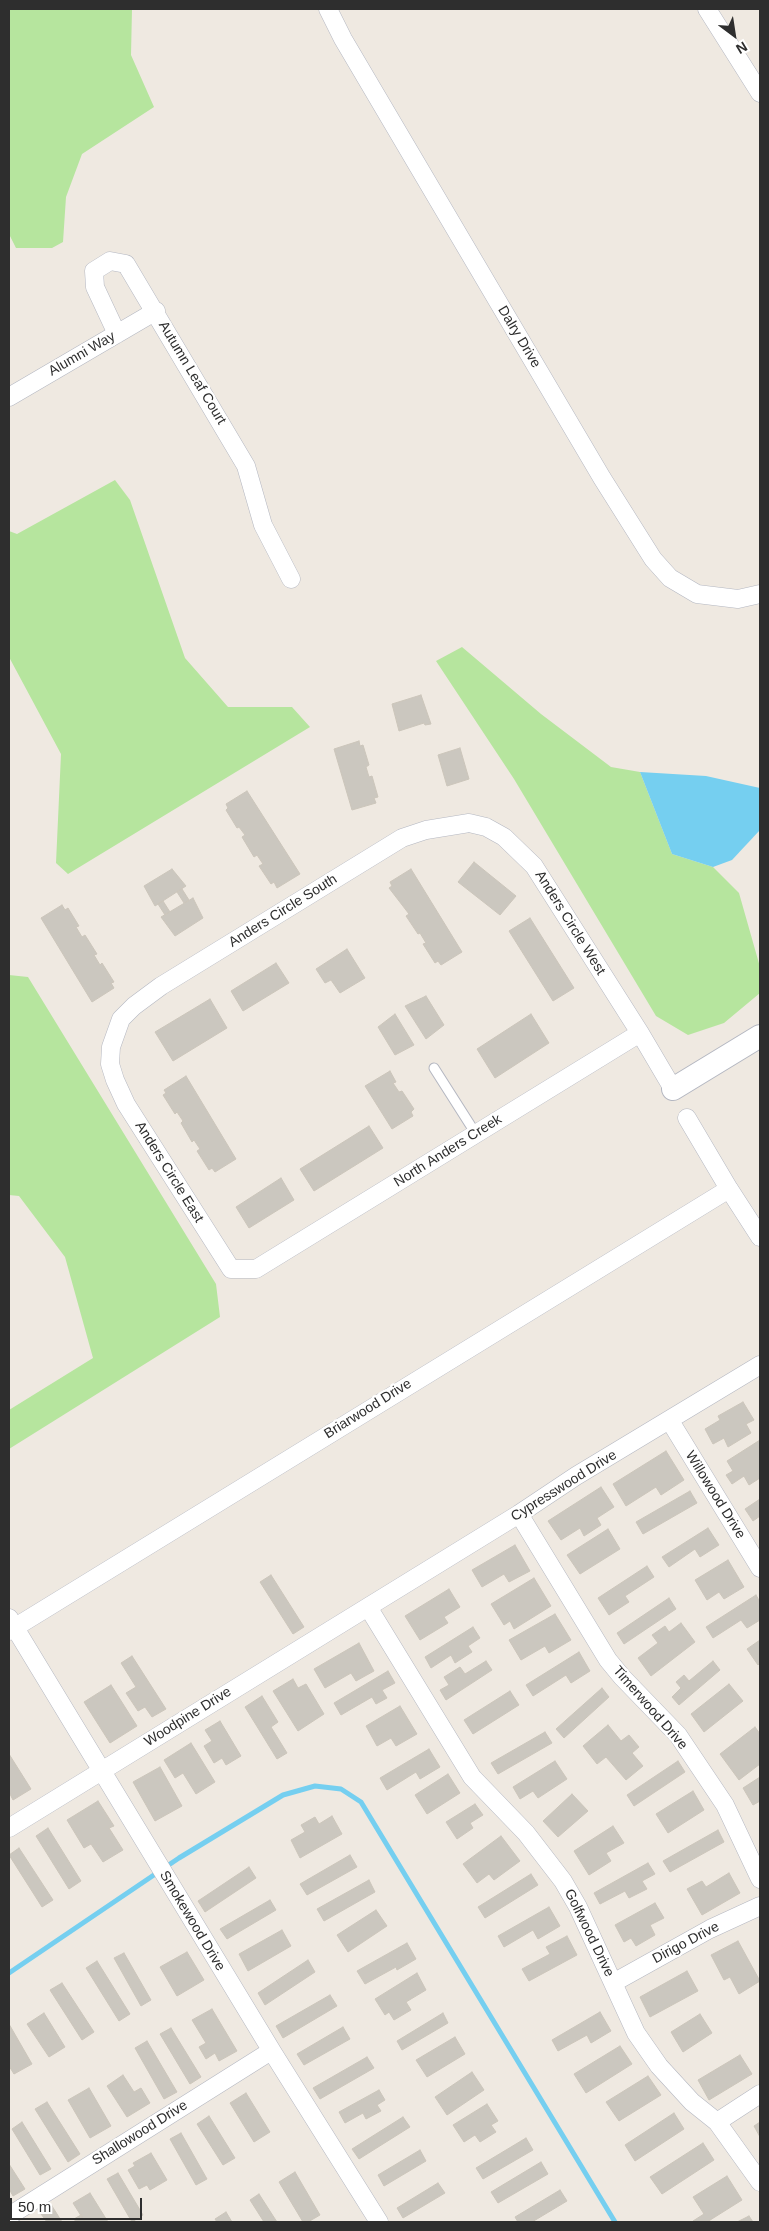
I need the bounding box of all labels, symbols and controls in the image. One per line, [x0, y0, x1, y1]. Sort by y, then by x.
north arrow [709, 10, 759, 60]
text: N [733, 38, 750, 57]
street label: Dalry Drive [494, 303, 544, 371]
street label: Autumn Leaf Court [155, 318, 229, 428]
street label: Alumni Way [46, 328, 118, 380]
street label: Anders Circle West [531, 868, 609, 978]
street label: Anders Circle South [226, 871, 340, 951]
street label: North Anders Creek [391, 1111, 505, 1191]
street label: Anders Circle East [131, 1118, 207, 1226]
street label: Briarwood Drive [321, 1375, 415, 1443]
street label: Cypresswood Drive [508, 1447, 620, 1525]
street label: Willowood Drive [681, 1448, 749, 1542]
street label: Timerwood Drive [609, 1663, 691, 1753]
street label: Woodpine Drive [141, 1684, 235, 1750]
street label: Smokewood Drive [156, 1868, 228, 1974]
street label: Golfwood Drive [560, 1886, 618, 1980]
street label: Dirigo Drive [650, 1918, 722, 1968]
street label: Shallowood Drive [89, 2097, 191, 2169]
scale bar [12, 2188, 145, 2220]
text: 50 m [18, 2198, 51, 2215]

